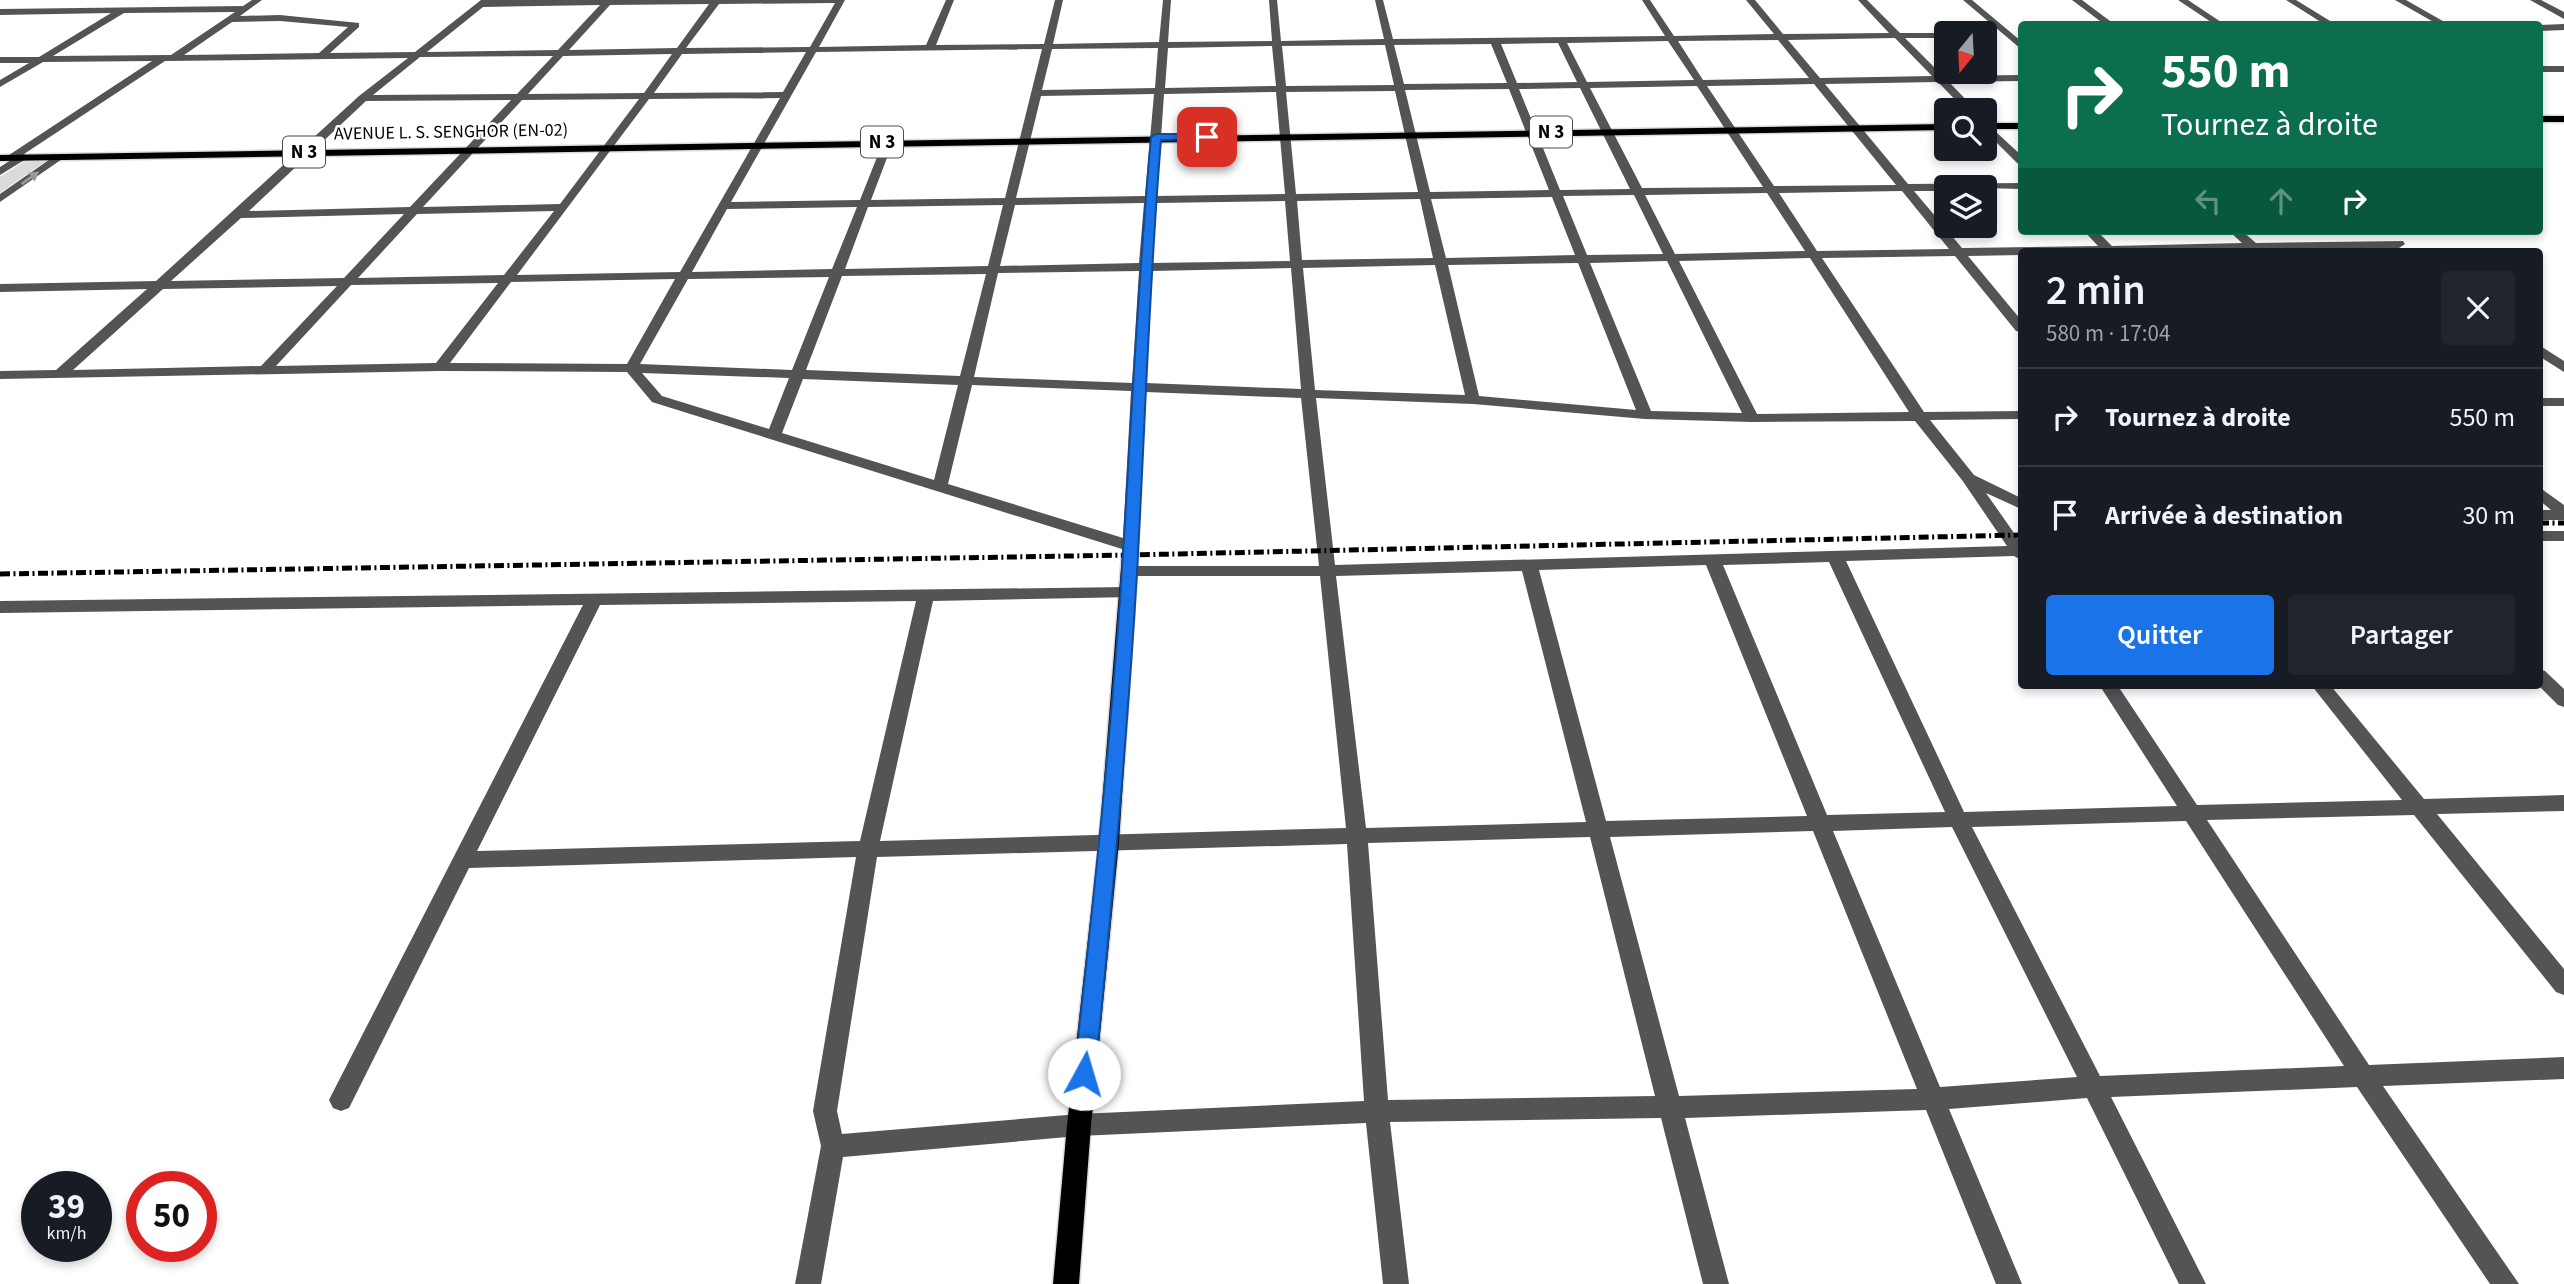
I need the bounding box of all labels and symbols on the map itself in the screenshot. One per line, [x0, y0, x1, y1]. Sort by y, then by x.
north arrow [1934, 21, 1997, 84]
pin [1177, 107, 1237, 167]
road number: N 3 [1530, 116, 1572, 148]
street label: AVENUE L. S. SENGHOR (EN-02) [334, 117, 568, 147]
road number: N 3 [861, 126, 903, 158]
road number: N 3 [283, 136, 325, 168]
one-way arrow [21, 171, 39, 185]
position arrow [1047, 1037, 1121, 1111]
speed limit sign: 50 [126, 1171, 217, 1262]

